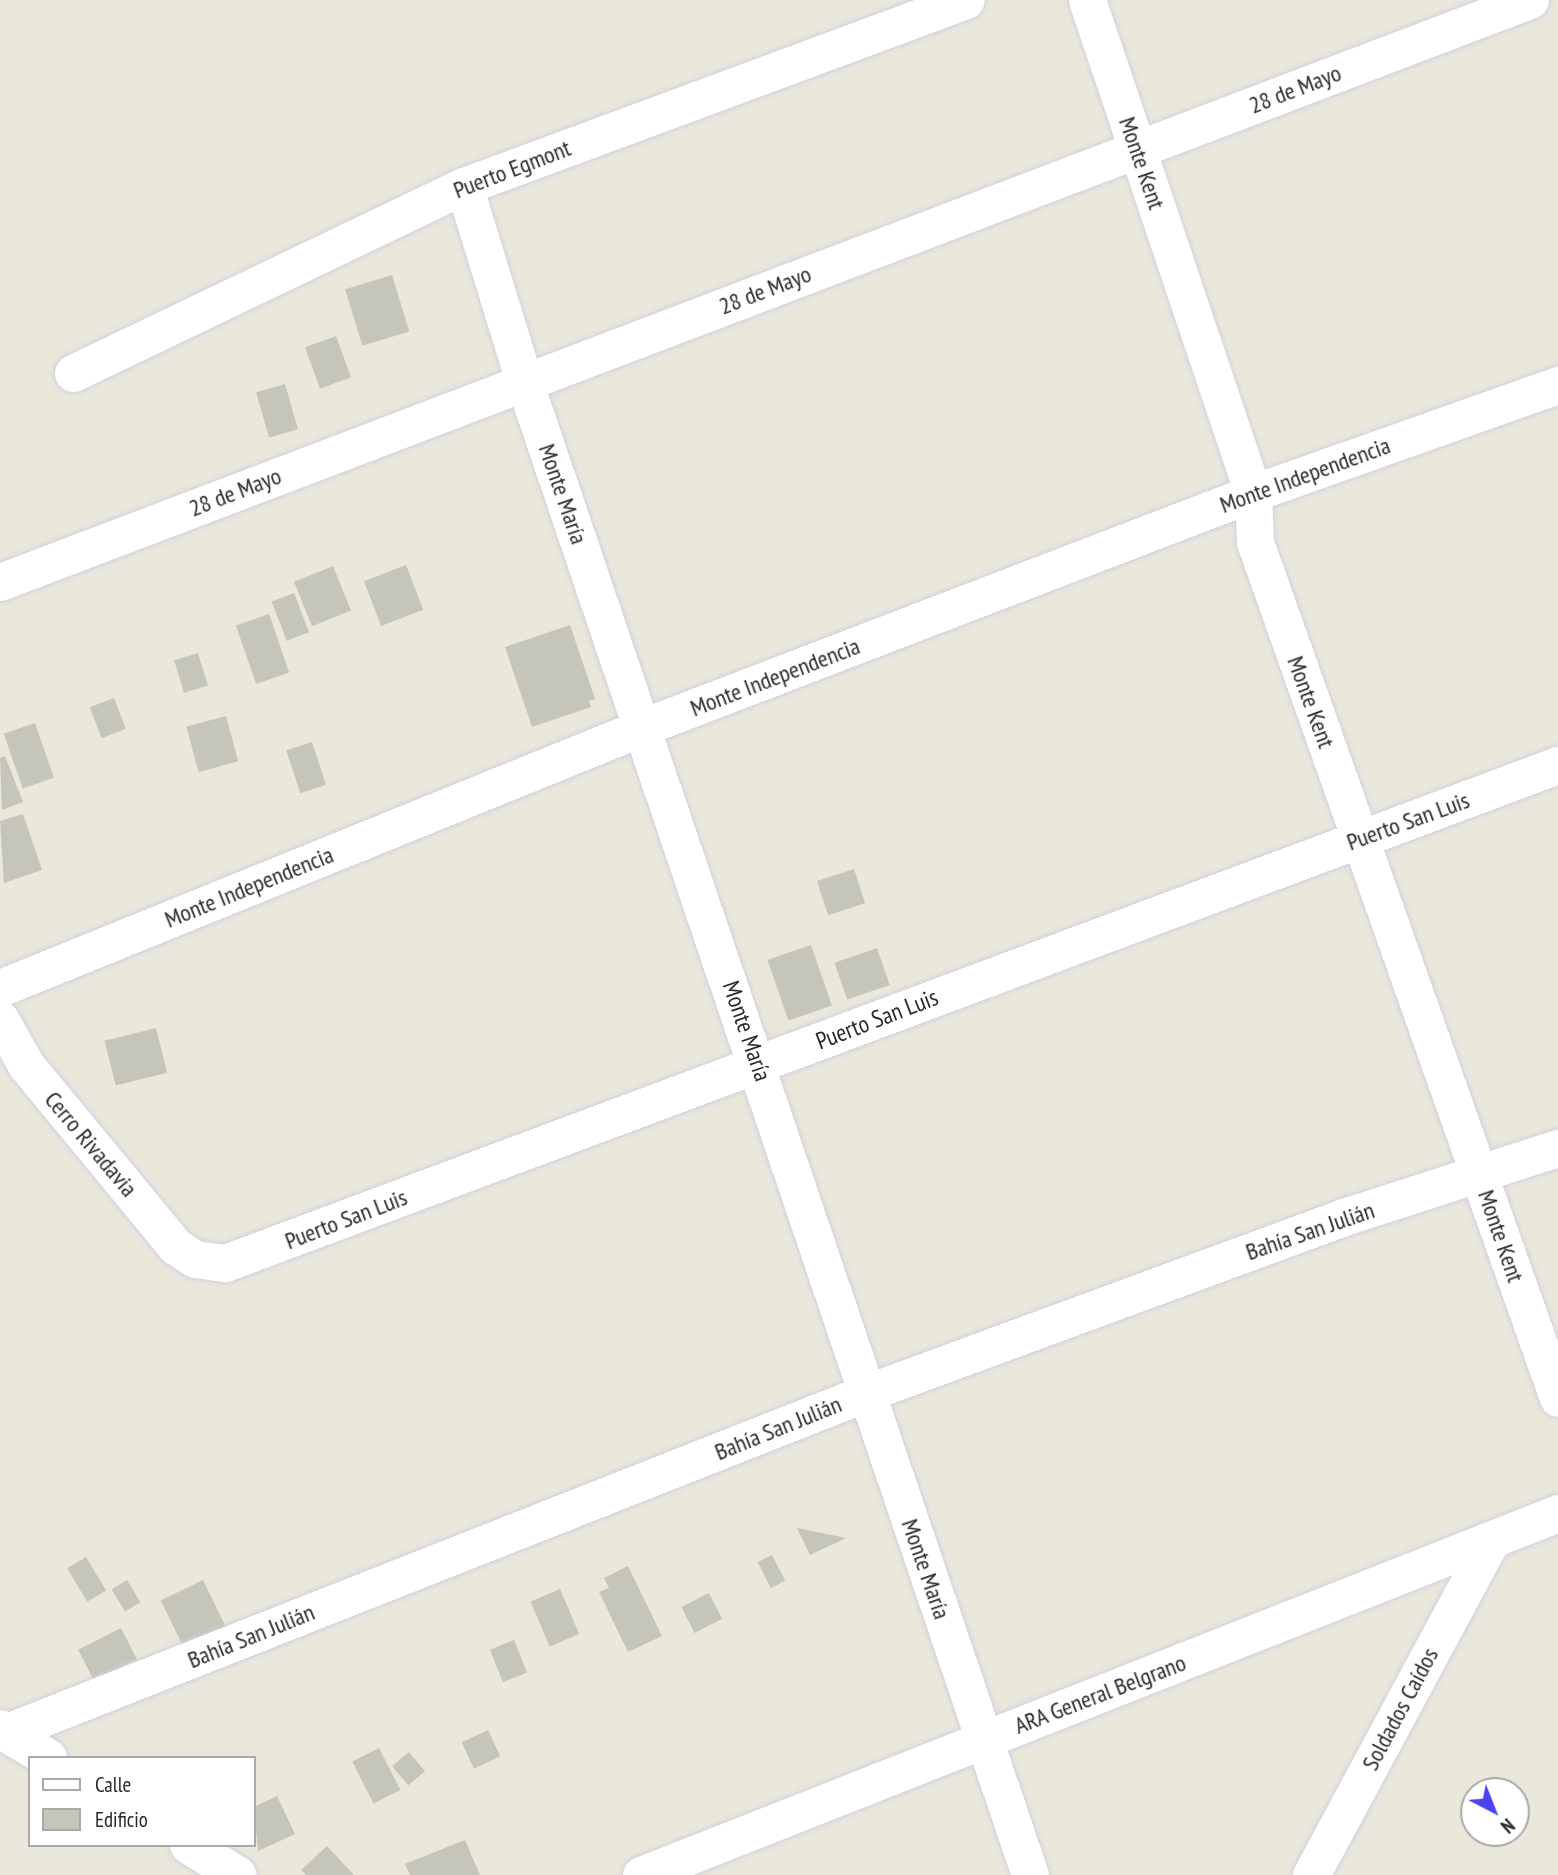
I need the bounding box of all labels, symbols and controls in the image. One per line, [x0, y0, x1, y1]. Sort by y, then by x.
street label: 28 de Mayo [1245, 58, 1345, 120]
street label: Monte Kent [1113, 113, 1171, 213]
street label: Puerto Egmont [449, 133, 575, 205]
street label: 28 de Mayo [715, 259, 815, 321]
street label: Monte Independencia [1216, 431, 1394, 519]
street label: Monte María [532, 440, 594, 548]
street label: 28 de Mayo [185, 461, 285, 523]
street label: Monte Independencia [686, 631, 864, 723]
street label: Monte Kent [1281, 652, 1341, 752]
street label: Puerto San Luis [1343, 786, 1473, 856]
street label: Monte Independencia [161, 840, 337, 934]
street label: Monte María [716, 977, 778, 1085]
street label: Puerto San Luis [812, 983, 942, 1055]
street label: Cerro Rivadavia [39, 1085, 143, 1203]
street label: Puerto San Luis [281, 1183, 411, 1255]
street label: Monte Kent [1472, 1186, 1530, 1286]
street label: Bahía San Julián [1242, 1196, 1378, 1266]
street label: Bahía San Julián [710, 1390, 846, 1466]
street label: Monte María [895, 1515, 957, 1623]
street label: Bahía San Julián [183, 1598, 319, 1674]
street label: Soldados Caídos [1356, 1643, 1444, 1775]
street label: ARA General Belgrano [1010, 1648, 1190, 1740]
legend [28, 1756, 256, 1847]
text: Calle [95, 1771, 131, 1798]
north arrow [1460, 1777, 1530, 1847]
text: Edificio [95, 1806, 148, 1833]
text: N [1496, 1814, 1520, 1838]

